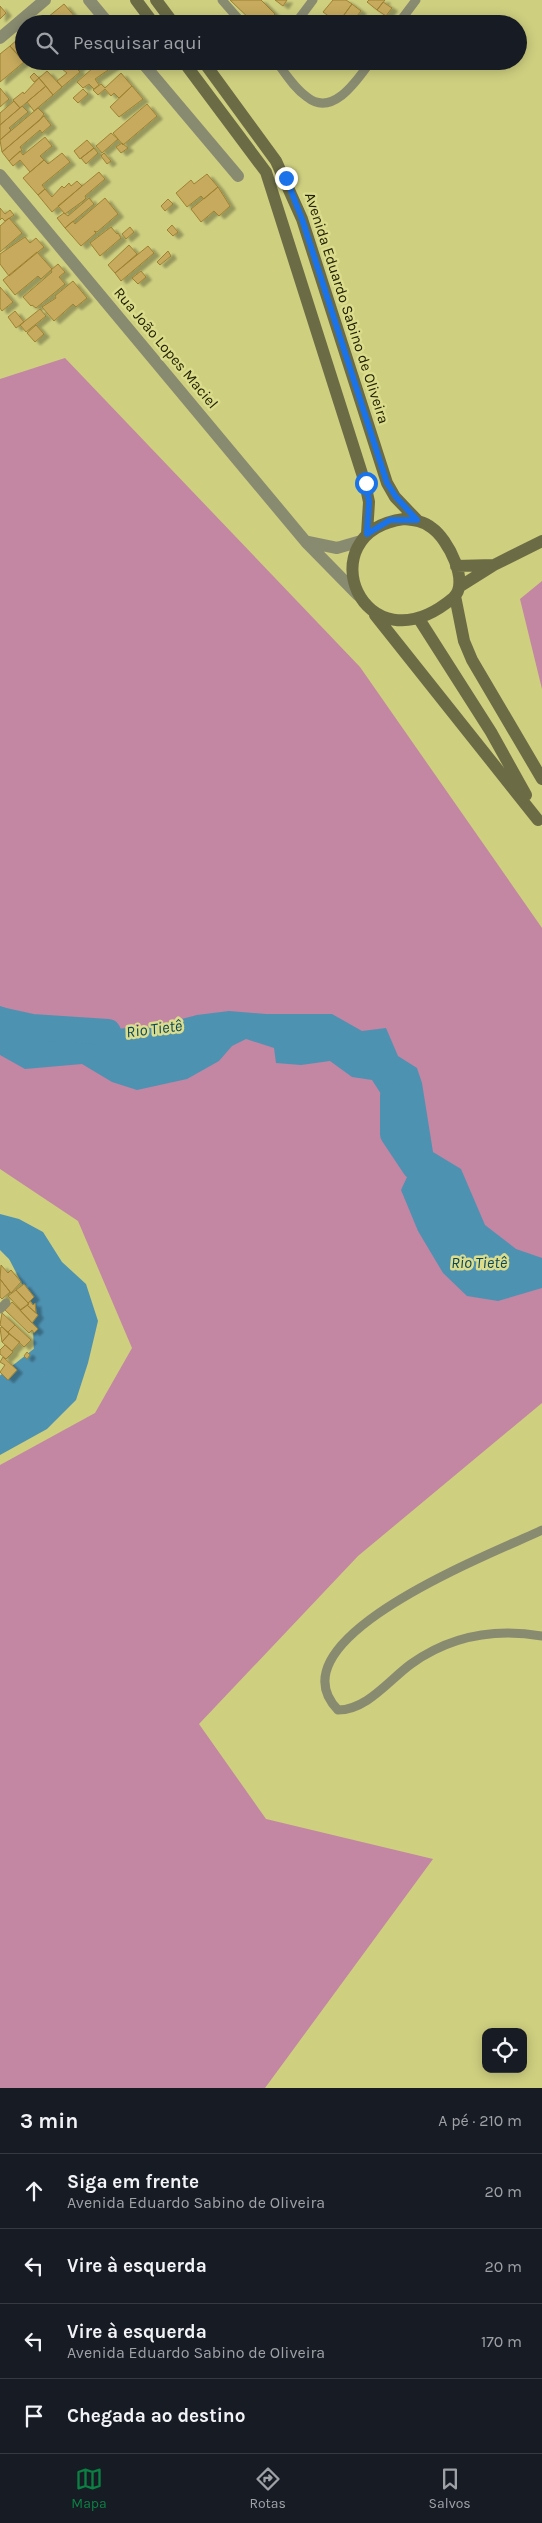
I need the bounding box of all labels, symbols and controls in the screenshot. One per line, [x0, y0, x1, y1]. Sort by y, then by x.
search box [15, 15, 527, 70]
icon: search [33, 29, 61, 57]
text: Pesquisar aqui [73, 32, 202, 54]
route end [275, 167, 298, 190]
street label: Avenida Eduardo Sabino de Oliveira [301, 190, 393, 426]
street label: Rua João Lopes Maciel [110, 284, 222, 412]
route start [355, 472, 378, 495]
water label: Rio Tietê [125, 1016, 184, 1041]
water label: Rio Tietê [451, 1253, 508, 1272]
map controls [482, 2028, 527, 2073]
button: locate [482, 2028, 527, 2073]
text: 3 min [20, 2109, 78, 2133]
text: A pé · 210 m [438, 2111, 522, 2130]
text: Siga em frente [67, 2171, 199, 2193]
icon: ahead [20, 2177, 48, 2205]
text: 20 m [484, 2182, 522, 2201]
text: Avenida Eduardo Sabino de Oliveira [67, 2193, 325, 2212]
icon: left [20, 2252, 48, 2280]
text: Vire à esquerda [67, 2255, 207, 2277]
text: 20 m [484, 2257, 522, 2276]
text: Vire à esquerda [67, 2321, 207, 2343]
icon: left [20, 2327, 48, 2355]
text: 170 m [481, 2332, 522, 2351]
text: Avenida Eduardo Sabino de Oliveira [67, 2343, 325, 2362]
icon: arrive [20, 2402, 48, 2430]
text: Chegada ao destino [67, 2405, 245, 2427]
tab: Mapa [71, 2465, 107, 2512]
tab: Rotas [249, 2465, 286, 2512]
tab: Salvos [429, 2465, 471, 2512]

